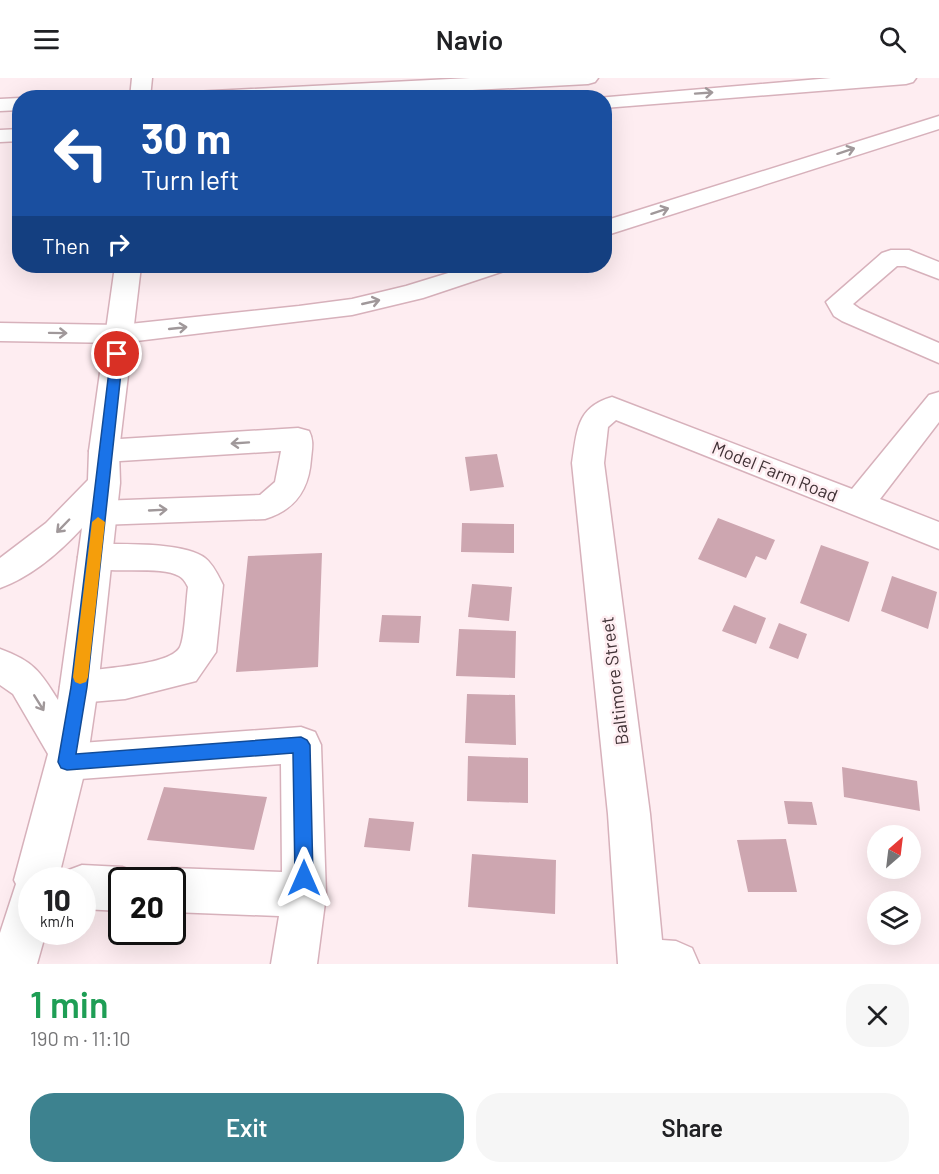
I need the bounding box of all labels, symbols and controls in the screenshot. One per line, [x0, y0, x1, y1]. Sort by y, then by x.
icon: menu [30, 23, 63, 56]
text: Navio [436, 23, 503, 55]
icon: search [876, 23, 909, 56]
one-way arrow [694, 88, 714, 99]
text: 30 m [141, 112, 231, 162]
icon: left [42, 114, 120, 192]
one-way arrow [836, 145, 855, 156]
text: Turn left [141, 163, 239, 195]
one-way arrow [650, 205, 669, 216]
icon: right [102, 228, 135, 261]
text: Then [42, 232, 90, 258]
one-way arrow [361, 296, 380, 308]
one-way arrow [167, 322, 187, 333]
one-way arrow [48, 327, 68, 339]
pin [91, 328, 142, 379]
icon: arrive [100, 337, 133, 370]
street label: Model Farm Road [709, 436, 841, 506]
one-way arrow [230, 437, 250, 448]
one-way arrow [147, 505, 167, 516]
one-way arrow [56, 518, 71, 533]
street label: Baltimore Street [595, 616, 633, 746]
one-way arrow [33, 694, 45, 711]
north arrow [867, 825, 921, 879]
map controls [867, 825, 921, 945]
position arrow [272, 846, 336, 910]
speed limit sign: 20 [108, 867, 186, 945]
text: 10 [43, 881, 71, 917]
button: layers [867, 891, 921, 945]
text: km/h [40, 912, 74, 930]
text: 1 min [30, 982, 109, 1025]
button: close [846, 984, 909, 1047]
text: 190 m · 11:10 [30, 1026, 131, 1050]
button: Exit [30, 1093, 464, 1162]
button: Share [476, 1093, 909, 1162]

